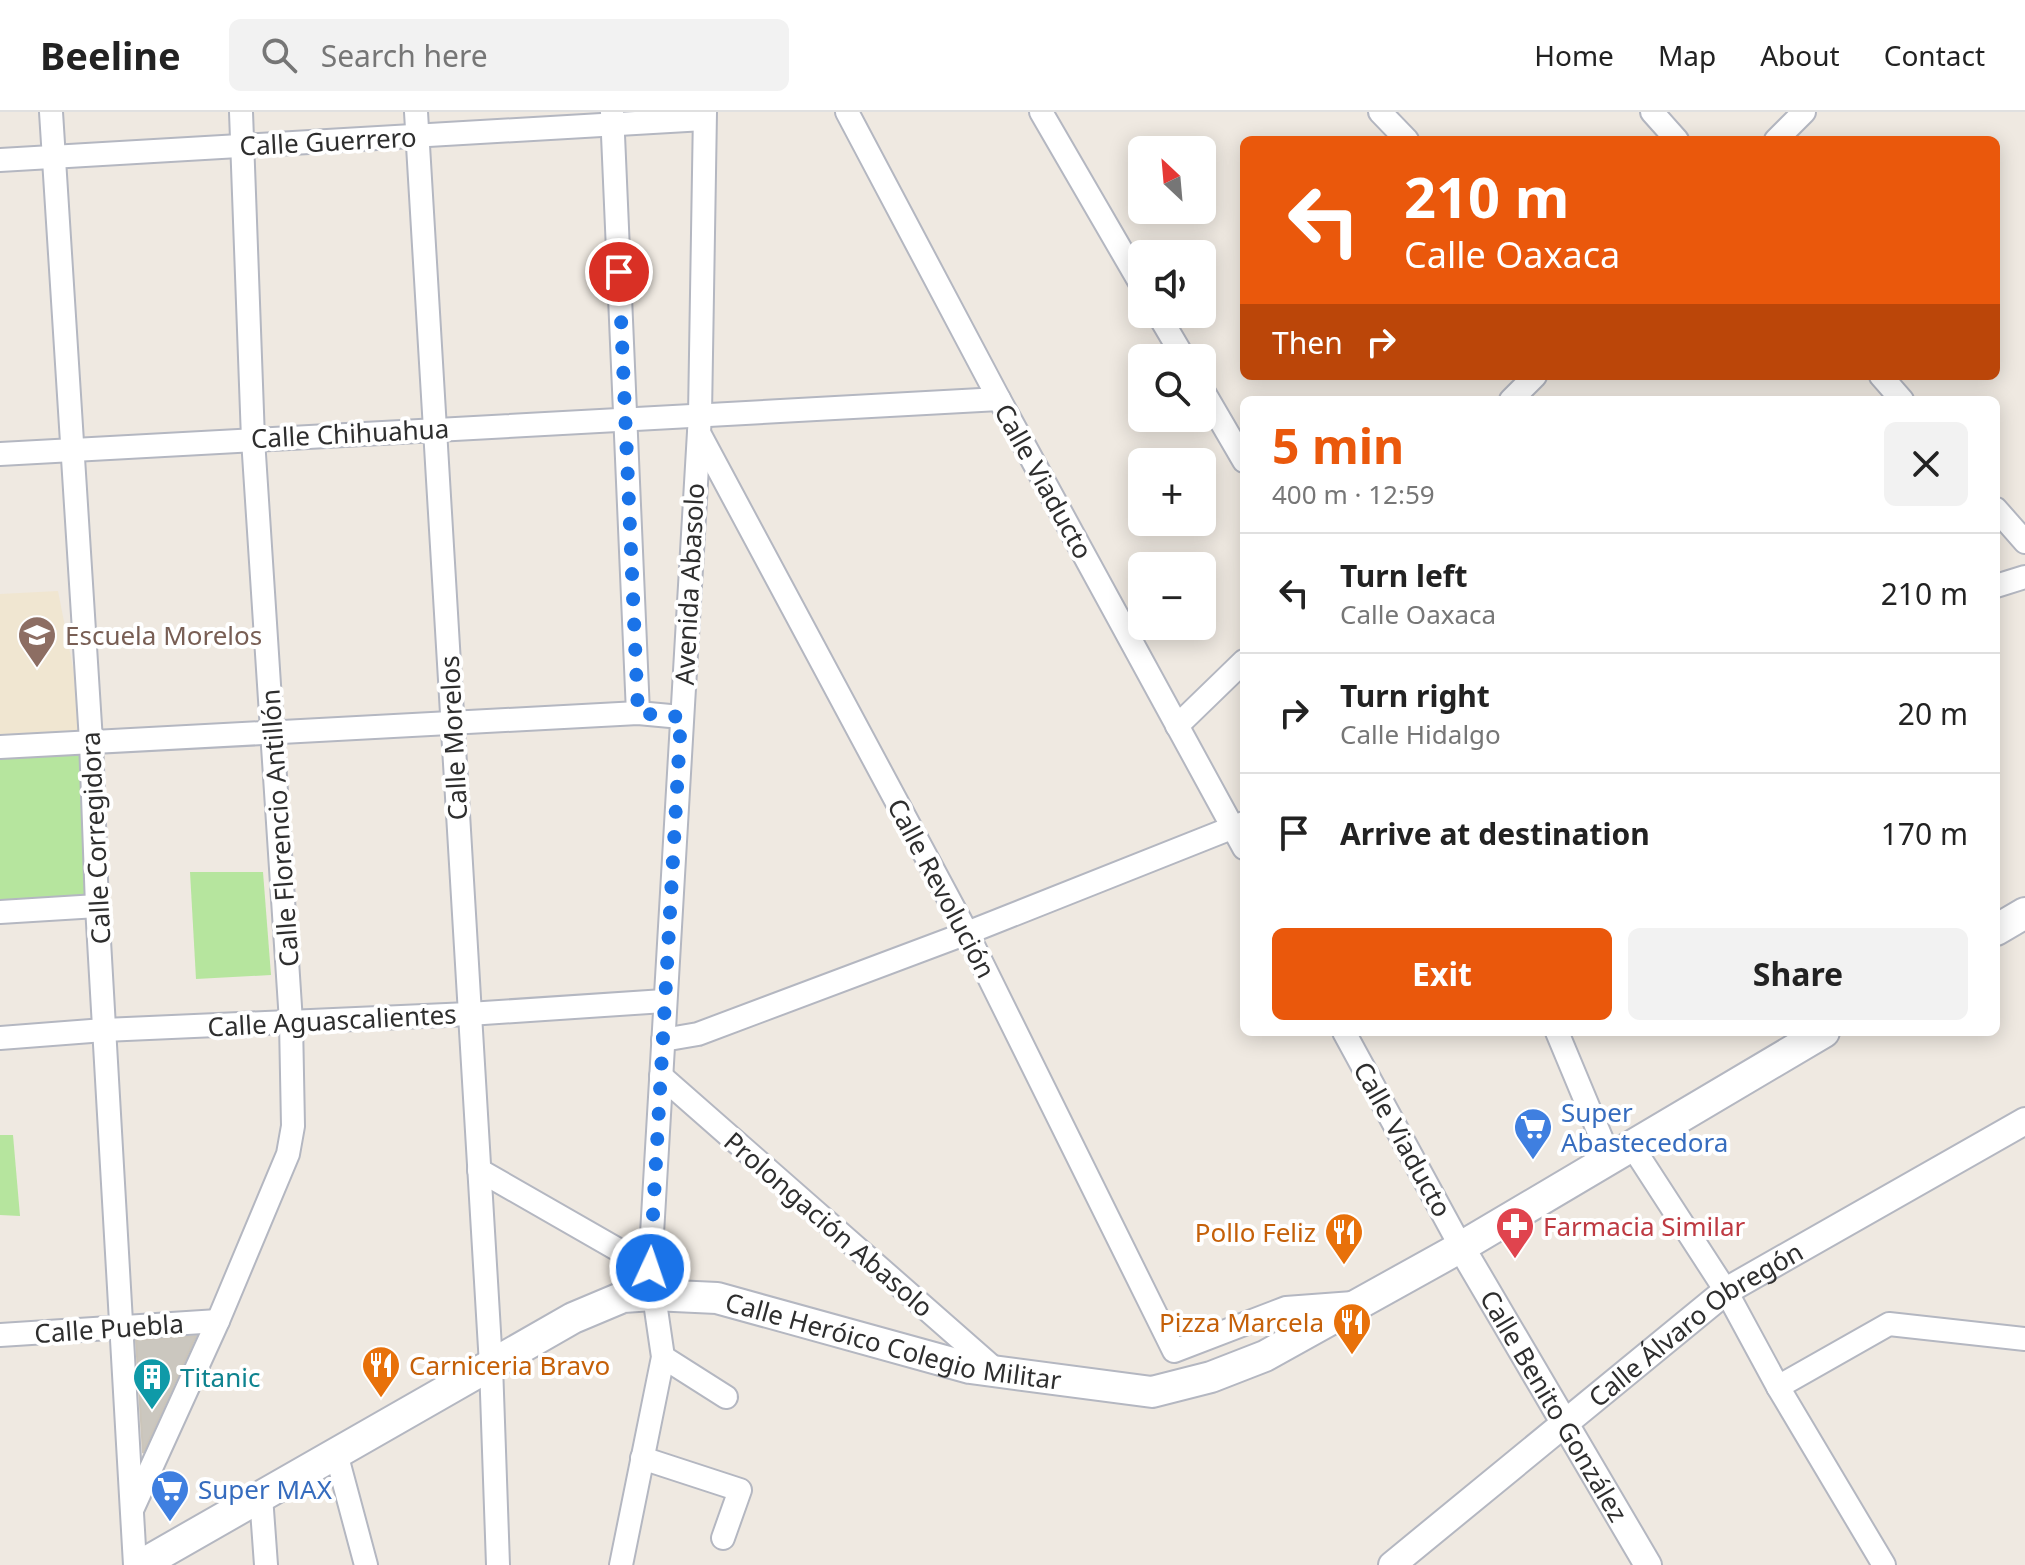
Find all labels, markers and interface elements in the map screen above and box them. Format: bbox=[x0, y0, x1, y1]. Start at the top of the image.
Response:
search box bbox=[229, 19, 789, 91]
text: Beeline bbox=[40, 29, 181, 81]
icon: search bbox=[257, 33, 301, 77]
text: Search here bbox=[321, 35, 488, 76]
text: Home bbox=[1534, 36, 1614, 74]
text: Map bbox=[1658, 36, 1716, 74]
text: About bbox=[1760, 36, 1840, 74]
text: Contact bbox=[1884, 36, 1985, 74]
street label: Calle Guerrero bbox=[239, 118, 417, 164]
north arrow bbox=[1128, 136, 1216, 224]
map controls bbox=[1128, 136, 1216, 640]
text: 210 m bbox=[1404, 158, 1569, 234]
icon: left bbox=[1272, 168, 1376, 272]
text: Calle Oaxaca bbox=[1404, 230, 1620, 279]
pin bbox=[585, 238, 653, 306]
button: sound bbox=[1128, 240, 1216, 328]
icon: arrive bbox=[597, 250, 641, 294]
icon: right bbox=[1359, 320, 1403, 364]
text: Then bbox=[1272, 322, 1343, 363]
button: search bbox=[1128, 344, 1216, 432]
street label: Calle Viaducto bbox=[986, 397, 1102, 565]
street label: Calle Chihuahua bbox=[250, 410, 450, 456]
text: 5 min bbox=[1272, 413, 1404, 478]
button: close bbox=[1884, 422, 1968, 506]
button: + bbox=[1128, 448, 1216, 536]
text: 400 m · 12:59 bbox=[1272, 476, 1435, 512]
street label: Avenida Abasolo bbox=[666, 482, 712, 686]
button: − bbox=[1128, 552, 1216, 640]
text: Turn left bbox=[1340, 555, 1468, 596]
icon: left bbox=[1272, 571, 1316, 615]
text: 210 m bbox=[1881, 573, 1968, 614]
text: Calle Oaxaca bbox=[1340, 596, 1496, 632]
school or university icon: Escuela Morelos bbox=[16, 614, 58, 669]
place label: Escuela Morelos bbox=[65, 617, 262, 653]
street label: Calle Morelos bbox=[431, 655, 475, 821]
text: Turn right bbox=[1340, 675, 1490, 716]
street label: Calle Florencio Antillón bbox=[251, 688, 307, 968]
icon: right bbox=[1272, 691, 1316, 735]
text: 20 m bbox=[1898, 693, 1968, 734]
text: Calle Hidalgo bbox=[1340, 716, 1501, 752]
street label: Calle Corregidora bbox=[71, 731, 119, 945]
street label: Calle Revolución bbox=[879, 792, 1005, 984]
icon: arrive bbox=[1272, 811, 1316, 855]
text: Arrive at destination bbox=[1340, 813, 1650, 854]
text: 170 m bbox=[1881, 813, 1968, 854]
button: Exit bbox=[1272, 928, 1612, 1020]
button: Share bbox=[1628, 928, 1968, 1020]
street label: Calle Aguascalientes bbox=[207, 996, 457, 1044]
street label: Calle Viaducto bbox=[1345, 1055, 1461, 1223]
place label: Super Abastecedora bbox=[1561, 1094, 1728, 1160]
supermarket icon: Super Abastecedora bbox=[1512, 1106, 1554, 1161]
street label: Prolongación Abasolo bbox=[717, 1123, 941, 1325]
pharmacy icon: Farmacia Similar bbox=[1494, 1205, 1536, 1260]
place label: Farmacia Similar bbox=[1543, 1208, 1746, 1244]
restaurant icon: Pollo Feliz bbox=[1323, 1211, 1365, 1266]
place label: Pollo Feliz bbox=[1195, 1214, 1316, 1250]
position arrow bbox=[608, 1226, 692, 1310]
street label: Calle Álvaro Obregón bbox=[1581, 1233, 1809, 1415]
street label: Calle Heróico Colegio Militar bbox=[721, 1283, 1064, 1398]
street label: Calle Benito González bbox=[1472, 1283, 1636, 1528]
restaurant icon: Pizza Marcela bbox=[1331, 1301, 1373, 1356]
place label: Pizza Marcela bbox=[1159, 1304, 1324, 1340]
street label: Calle Puebla bbox=[33, 1305, 185, 1351]
restaurant icon: Carniceria Bravo bbox=[360, 1344, 402, 1399]
place label: Carniceria Bravo bbox=[409, 1347, 610, 1383]
building icon: Titanic bbox=[131, 1356, 173, 1411]
place label: Titanic bbox=[180, 1359, 260, 1395]
supermarket icon: Super MAX bbox=[149, 1468, 191, 1523]
place label: Super MAX bbox=[198, 1471, 333, 1507]

